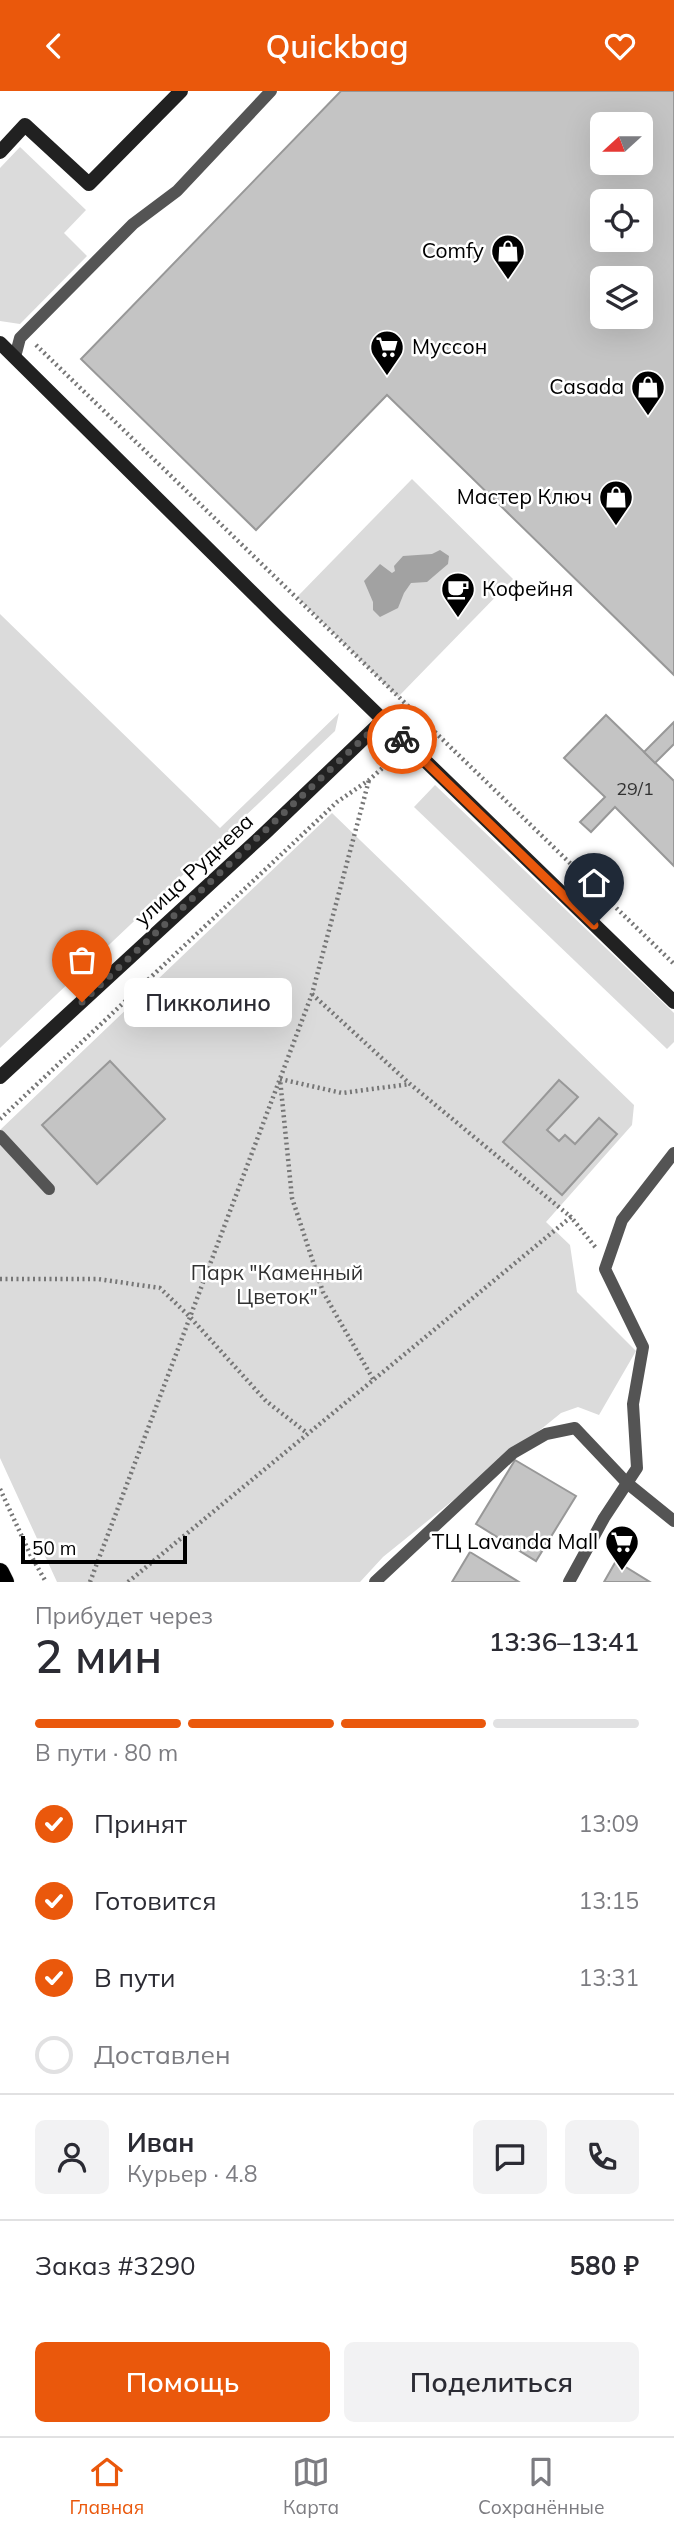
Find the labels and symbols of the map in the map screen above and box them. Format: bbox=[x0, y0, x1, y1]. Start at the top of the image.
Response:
north arrow bbox=[590, 112, 653, 175]
shop icon: Comfy bbox=[489, 232, 527, 281]
place label: Comfy bbox=[422, 237, 484, 263]
supermarket icon: Муссон bbox=[368, 328, 406, 377]
place label: Муссон bbox=[412, 333, 487, 359]
shop icon: Casada bbox=[629, 368, 667, 417]
place label: Casada bbox=[549, 373, 624, 399]
shop icon: Мастер Ключ bbox=[597, 478, 635, 527]
place label: Мастер Ключ bbox=[457, 483, 592, 509]
cafe icon: Кофейня bbox=[439, 570, 477, 619]
place label: Кофейня bbox=[482, 575, 573, 601]
courier bbox=[367, 704, 437, 774]
house number: 29/1 bbox=[616, 777, 654, 800]
street label: улица Руднева bbox=[129, 808, 258, 931]
pin bbox=[564, 853, 624, 925]
pin bbox=[52, 930, 112, 1002]
callout: Пикколино bbox=[124, 977, 292, 1027]
park label: Парк "Каменный Цветок" bbox=[191, 1259, 363, 1309]
supermarket icon: ТЦ Lavanda Mall bbox=[603, 1523, 641, 1572]
place label: ТЦ Lavanda Mall bbox=[432, 1528, 598, 1554]
scale bar bbox=[21, 1533, 187, 1565]

